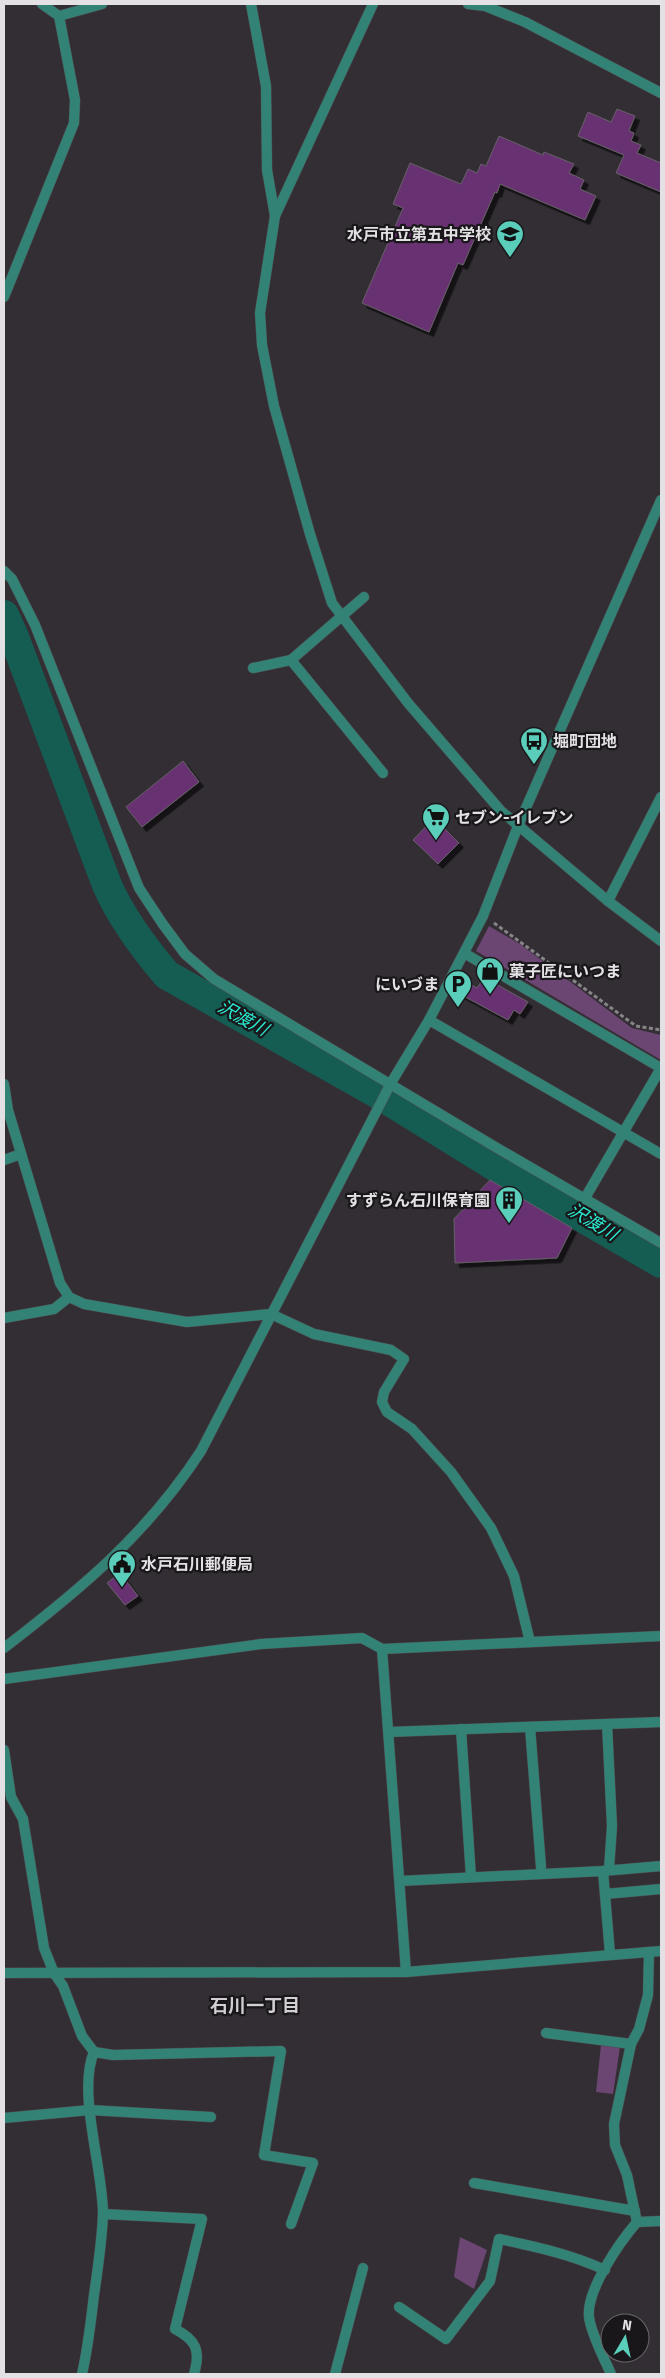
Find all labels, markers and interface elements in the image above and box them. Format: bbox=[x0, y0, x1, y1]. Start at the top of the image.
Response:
school or university icon: 水戸市立第五中学校 bbox=[495, 219, 525, 258]
place label: 水戸市立第五中学校 bbox=[347, 225, 491, 244]
bus stop icon: 堀町団地 bbox=[519, 726, 549, 765]
place label: 堀町団地 bbox=[553, 732, 617, 751]
supermarket icon: セブン-イレブン bbox=[421, 802, 451, 841]
place label: セブン-イレブン bbox=[455, 808, 574, 827]
shop icon: 菓子匠にいつま bbox=[475, 956, 505, 995]
place label: 菓子匠にいつま bbox=[509, 962, 621, 981]
parking icon: にいづま bbox=[443, 969, 473, 1008]
place label: にいづま bbox=[375, 975, 439, 994]
water label: 沢渡川 bbox=[214, 995, 274, 1042]
building icon: すずらん石川保育園 bbox=[494, 1185, 524, 1224]
place label: すずらん石川保育園 bbox=[346, 1191, 490, 1210]
water label: 沢渡川 bbox=[564, 1199, 624, 1246]
public building icon: 水戸石川郵便局 bbox=[107, 1549, 137, 1588]
place label: 水戸石川郵便局 bbox=[141, 1555, 253, 1574]
district label: 石川一丁目 bbox=[210, 1995, 300, 2017]
north arrow bbox=[600, 2313, 650, 2363]
text: N bbox=[621, 2317, 633, 2335]

